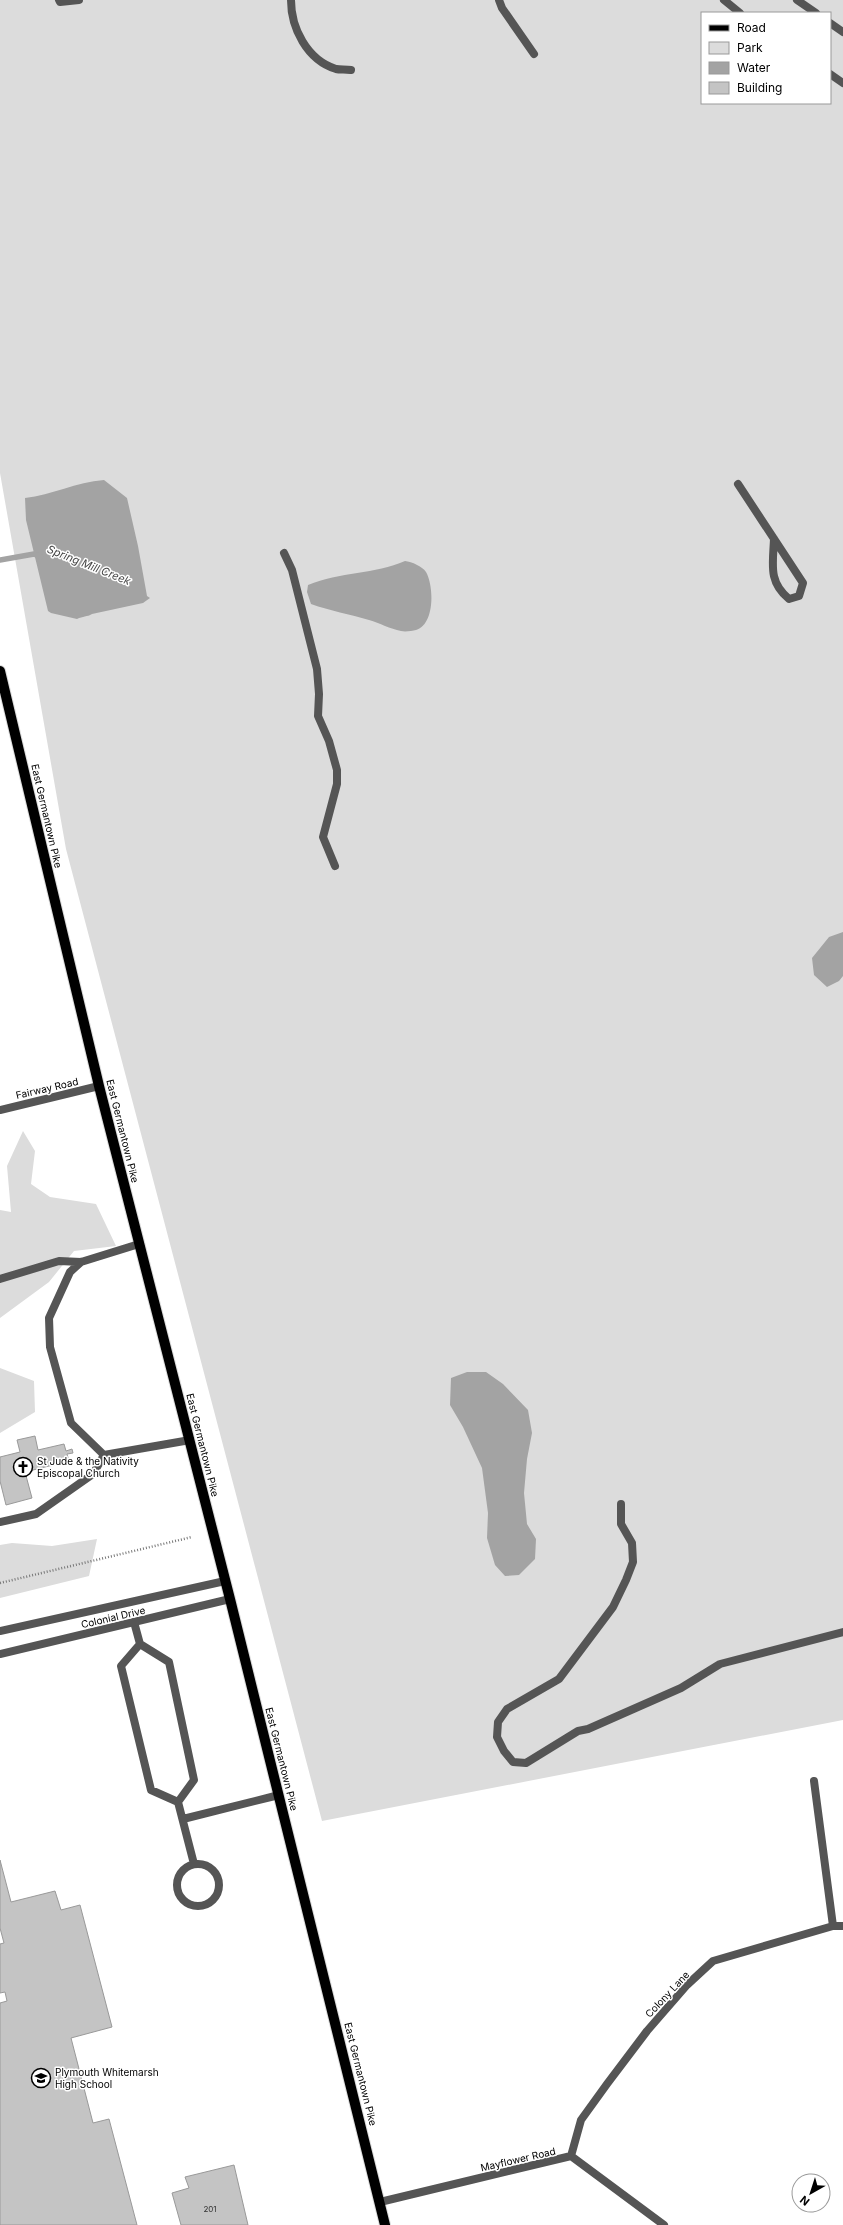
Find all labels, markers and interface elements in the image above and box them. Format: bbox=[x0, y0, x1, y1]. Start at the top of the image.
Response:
legend bbox=[701, 12, 831, 104]
text: Road bbox=[737, 20, 766, 35]
text: Park bbox=[737, 40, 763, 55]
text: Water bbox=[737, 60, 771, 75]
text: Building bbox=[737, 80, 782, 95]
water label: Spring Mill Creek bbox=[45, 542, 134, 588]
street label: East Germantown Pike bbox=[29, 763, 65, 869]
street label: Fairway Road bbox=[15, 1075, 79, 1101]
street label: East Germantown Pike bbox=[104, 1078, 142, 1184]
street label: East Germantown Pike bbox=[184, 1392, 222, 1498]
place label: St Jude & the Nativity Episcopal Church bbox=[37, 1455, 139, 1479]
church icon: St Jude & the Nativity Episcopal Church bbox=[12, 1456, 34, 1478]
street label: Colonial Drive bbox=[80, 1604, 147, 1630]
street label: East Germantown Pike bbox=[263, 1706, 301, 1812]
street label: Colony Lane bbox=[643, 1968, 692, 2020]
street label: East Germantown Pike bbox=[342, 2021, 380, 2127]
place label: Plymouth Whitemarsh High School bbox=[55, 2066, 159, 2090]
school or university icon: Plymouth Whitemarsh High School bbox=[30, 2067, 52, 2089]
street label: Mayflower Road bbox=[479, 2145, 557, 2173]
north arrow bbox=[791, 2173, 831, 2213]
text: N bbox=[797, 2193, 812, 2209]
house number: 201 bbox=[203, 2204, 217, 2214]

